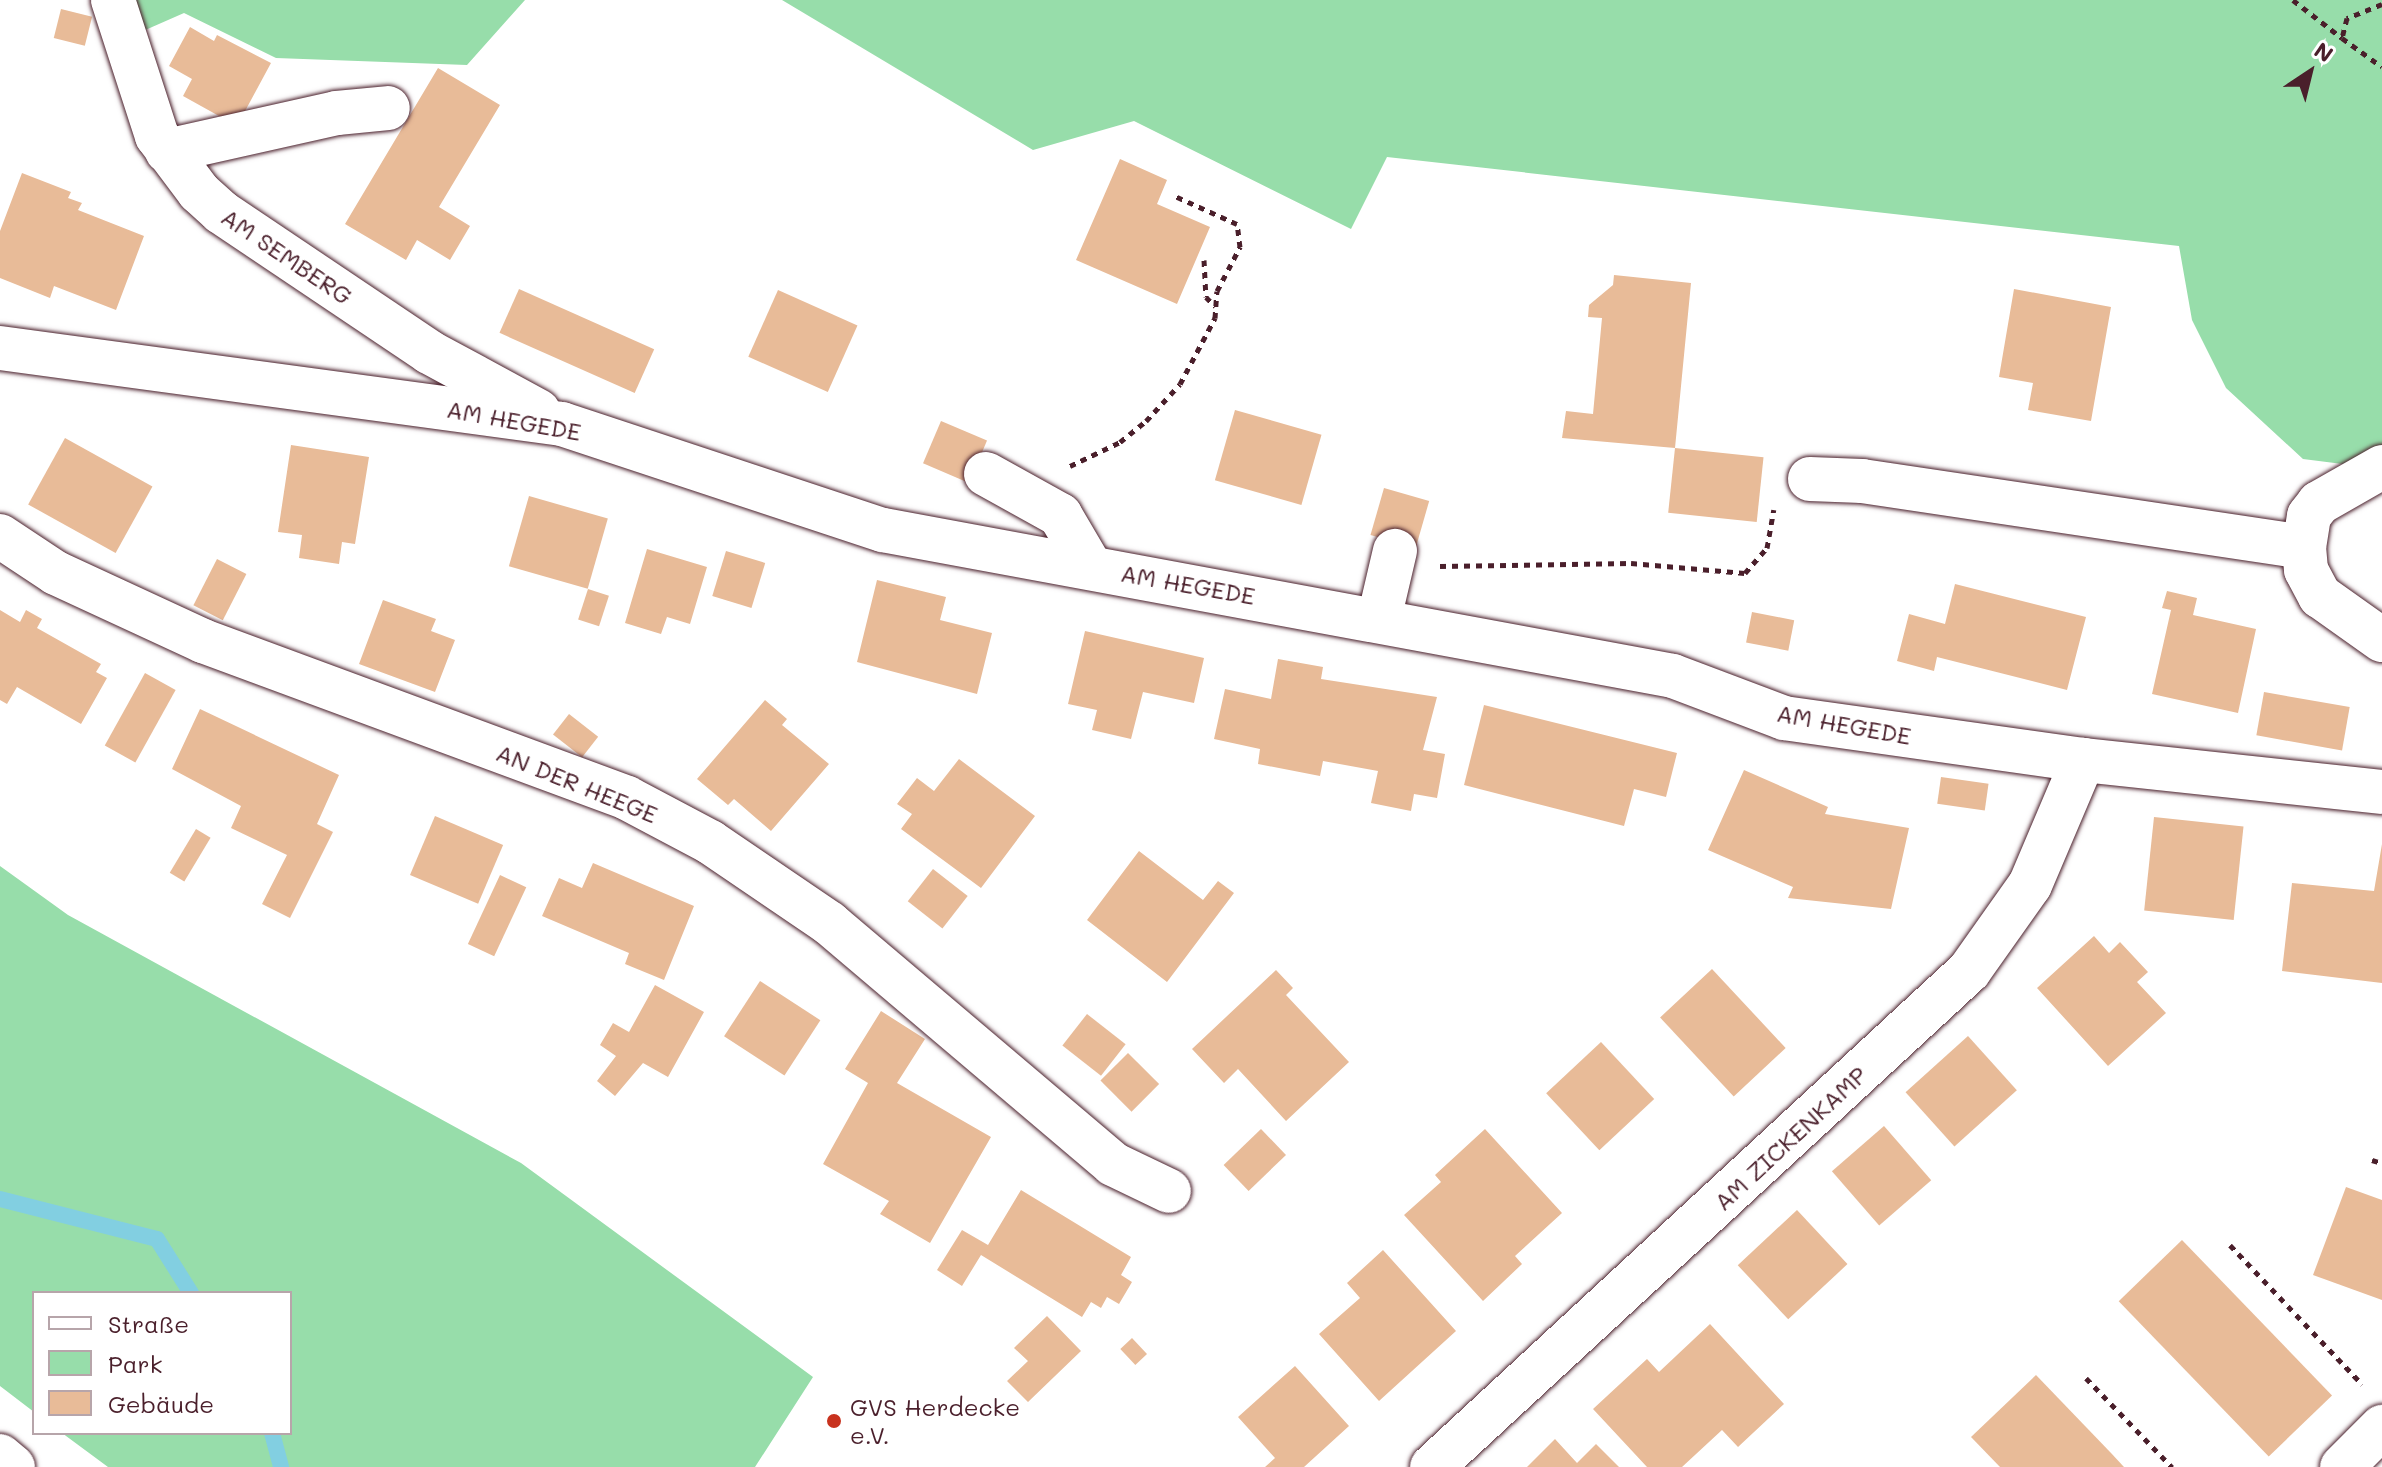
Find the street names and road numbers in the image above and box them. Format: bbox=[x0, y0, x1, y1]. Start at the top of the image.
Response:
street label: AM SEMBERG bbox=[216, 202, 358, 310]
street label: AM HEGEDE bbox=[445, 394, 583, 446]
street label: AM HEGEDE bbox=[1119, 558, 1257, 610]
street label: AM HEGEDE bbox=[1775, 698, 1913, 750]
street label: AN DER HEEGE bbox=[492, 738, 662, 828]
street label: AM ZICKENKAMP bbox=[1708, 1060, 1872, 1216]

